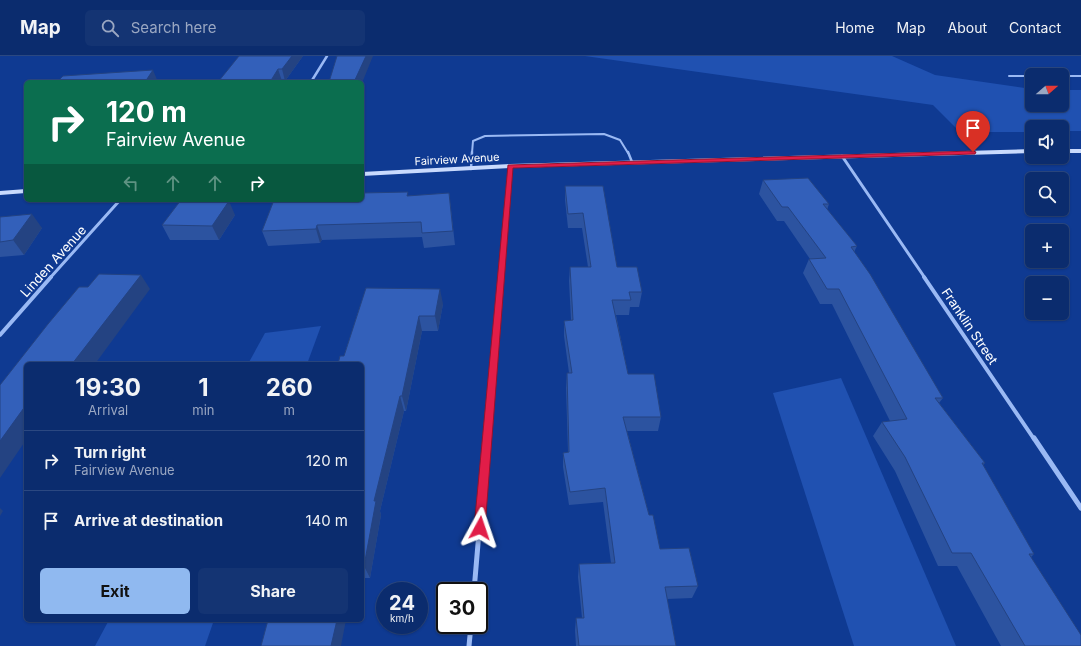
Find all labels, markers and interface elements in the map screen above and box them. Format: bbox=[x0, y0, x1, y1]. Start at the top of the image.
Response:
search box bbox=[85, 10, 365, 46]
text: Map bbox=[20, 16, 61, 39]
icon: search bbox=[99, 17, 121, 39]
text: Search here bbox=[131, 18, 216, 37]
text: Home bbox=[835, 19, 874, 36]
text: Map bbox=[896, 19, 926, 36]
text: About bbox=[948, 19, 987, 36]
text: Contact bbox=[1009, 19, 1061, 36]
north arrow bbox=[1025, 68, 1069, 112]
map controls bbox=[1025, 68, 1069, 320]
text: 120 m bbox=[106, 95, 187, 129]
icon: right bbox=[40, 96, 92, 148]
pin bbox=[956, 111, 990, 152]
icon: arrive bbox=[962, 117, 984, 139]
button: sound bbox=[1025, 120, 1069, 164]
text: Fairview Avenue bbox=[106, 129, 245, 150]
street label: Fairview Avenue bbox=[414, 150, 500, 168]
icon: left bbox=[120, 172, 142, 194]
icon: ahead bbox=[162, 172, 184, 194]
icon: ahead bbox=[204, 172, 226, 194]
icon: right bbox=[246, 172, 268, 194]
button: search bbox=[1025, 172, 1069, 216]
street label: Linden Avenue bbox=[17, 222, 89, 300]
button: + bbox=[1025, 224, 1069, 268]
button: − bbox=[1025, 276, 1069, 320]
street label: Franklin Street bbox=[939, 285, 1001, 367]
text: 19:30 bbox=[75, 373, 141, 402]
text: 1 bbox=[198, 373, 209, 402]
text: 260 bbox=[266, 373, 313, 402]
text: Arrival bbox=[88, 402, 128, 418]
text: min bbox=[192, 402, 214, 418]
text: m bbox=[284, 402, 295, 418]
text: Turn right bbox=[74, 443, 146, 462]
icon: right bbox=[40, 450, 62, 472]
text: 120 m bbox=[306, 451, 348, 470]
text: Fairview Avenue bbox=[74, 462, 175, 478]
position arrow bbox=[459, 507, 501, 549]
icon: arrive bbox=[40, 510, 62, 532]
text: Arrive at destination bbox=[74, 511, 223, 530]
text: 140 m bbox=[305, 511, 348, 530]
button: Exit bbox=[40, 568, 190, 614]
button: Share bbox=[198, 568, 348, 614]
speed limit sign: 30 bbox=[436, 582, 488, 634]
text: 24 bbox=[389, 591, 415, 615]
text: km/h bbox=[390, 612, 414, 624]

